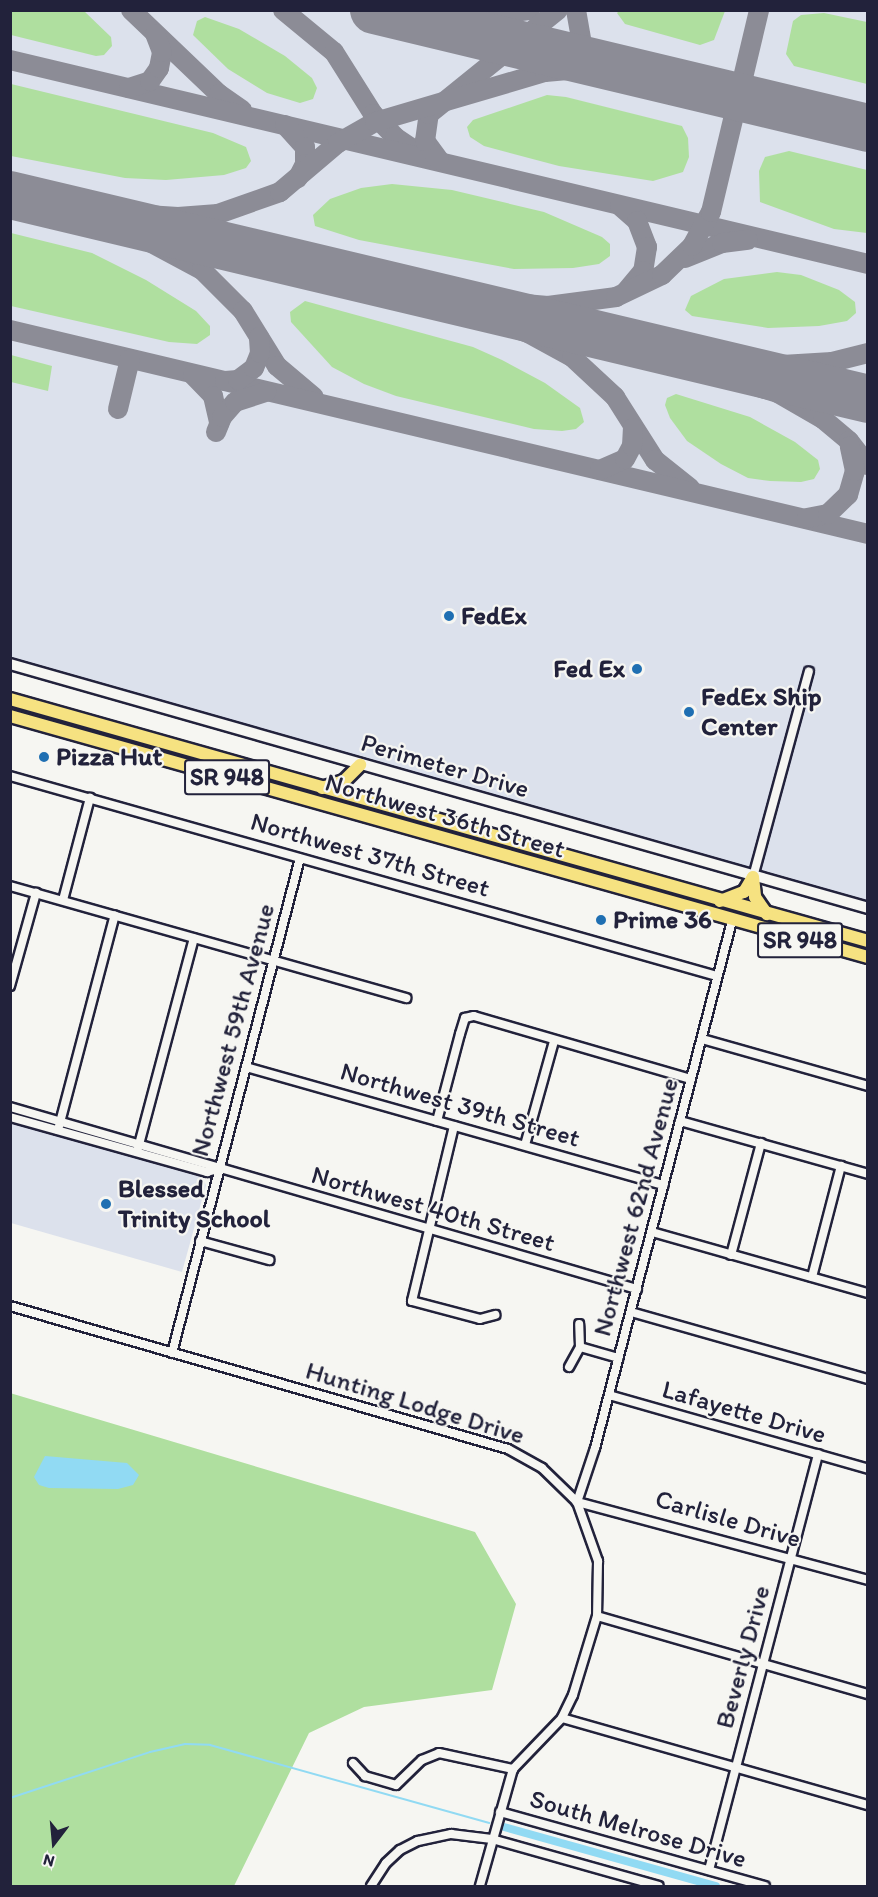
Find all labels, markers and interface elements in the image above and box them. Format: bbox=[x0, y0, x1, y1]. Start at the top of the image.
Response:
place label: FedEx bbox=[461, 600, 527, 632]
marker: FedEx bbox=[442, 609, 456, 623]
place label: Fed Ex bbox=[553, 653, 625, 685]
marker: Fed Ex bbox=[630, 662, 644, 676]
place label: FedEx Ship Center bbox=[701, 681, 821, 742]
marker: FedEx Ship Center bbox=[682, 705, 696, 719]
street label: Perimeter Drive bbox=[357, 727, 533, 805]
place label: Pizza Hut bbox=[56, 741, 162, 773]
marker: Pizza Hut bbox=[37, 750, 51, 764]
road number: SR 948 bbox=[184, 756, 270, 798]
street label: Northwest 36th Street bbox=[322, 767, 568, 865]
street label: Northwest 37th Street bbox=[247, 806, 493, 904]
street label: Northwest 59th Avenue bbox=[184, 901, 282, 1159]
place label: Prime 36 bbox=[613, 904, 712, 936]
marker: Prime 36 bbox=[594, 913, 608, 927]
road number: SR 948 bbox=[756, 919, 844, 961]
street label: Northwest 39th Street bbox=[337, 1056, 583, 1154]
street label: Northwest 62nd Avenue bbox=[587, 1075, 685, 1339]
street label: Northwest 40th Street bbox=[308, 1159, 558, 1259]
place label: Blessed Trinity School bbox=[118, 1173, 270, 1234]
marker: Blessed Trinity School bbox=[99, 1197, 113, 1211]
street label: Hunting Lodge Drive bbox=[301, 1355, 529, 1451]
street label: Lafayette Drive bbox=[658, 1374, 830, 1450]
street label: Carlisle Drive bbox=[651, 1483, 805, 1555]
street label: Beverly Drive bbox=[709, 1582, 777, 1732]
street label: South Melrose Drive bbox=[527, 1783, 749, 1875]
north arrow bbox=[24, 1813, 84, 1873]
text: N bbox=[41, 1850, 57, 1871]

